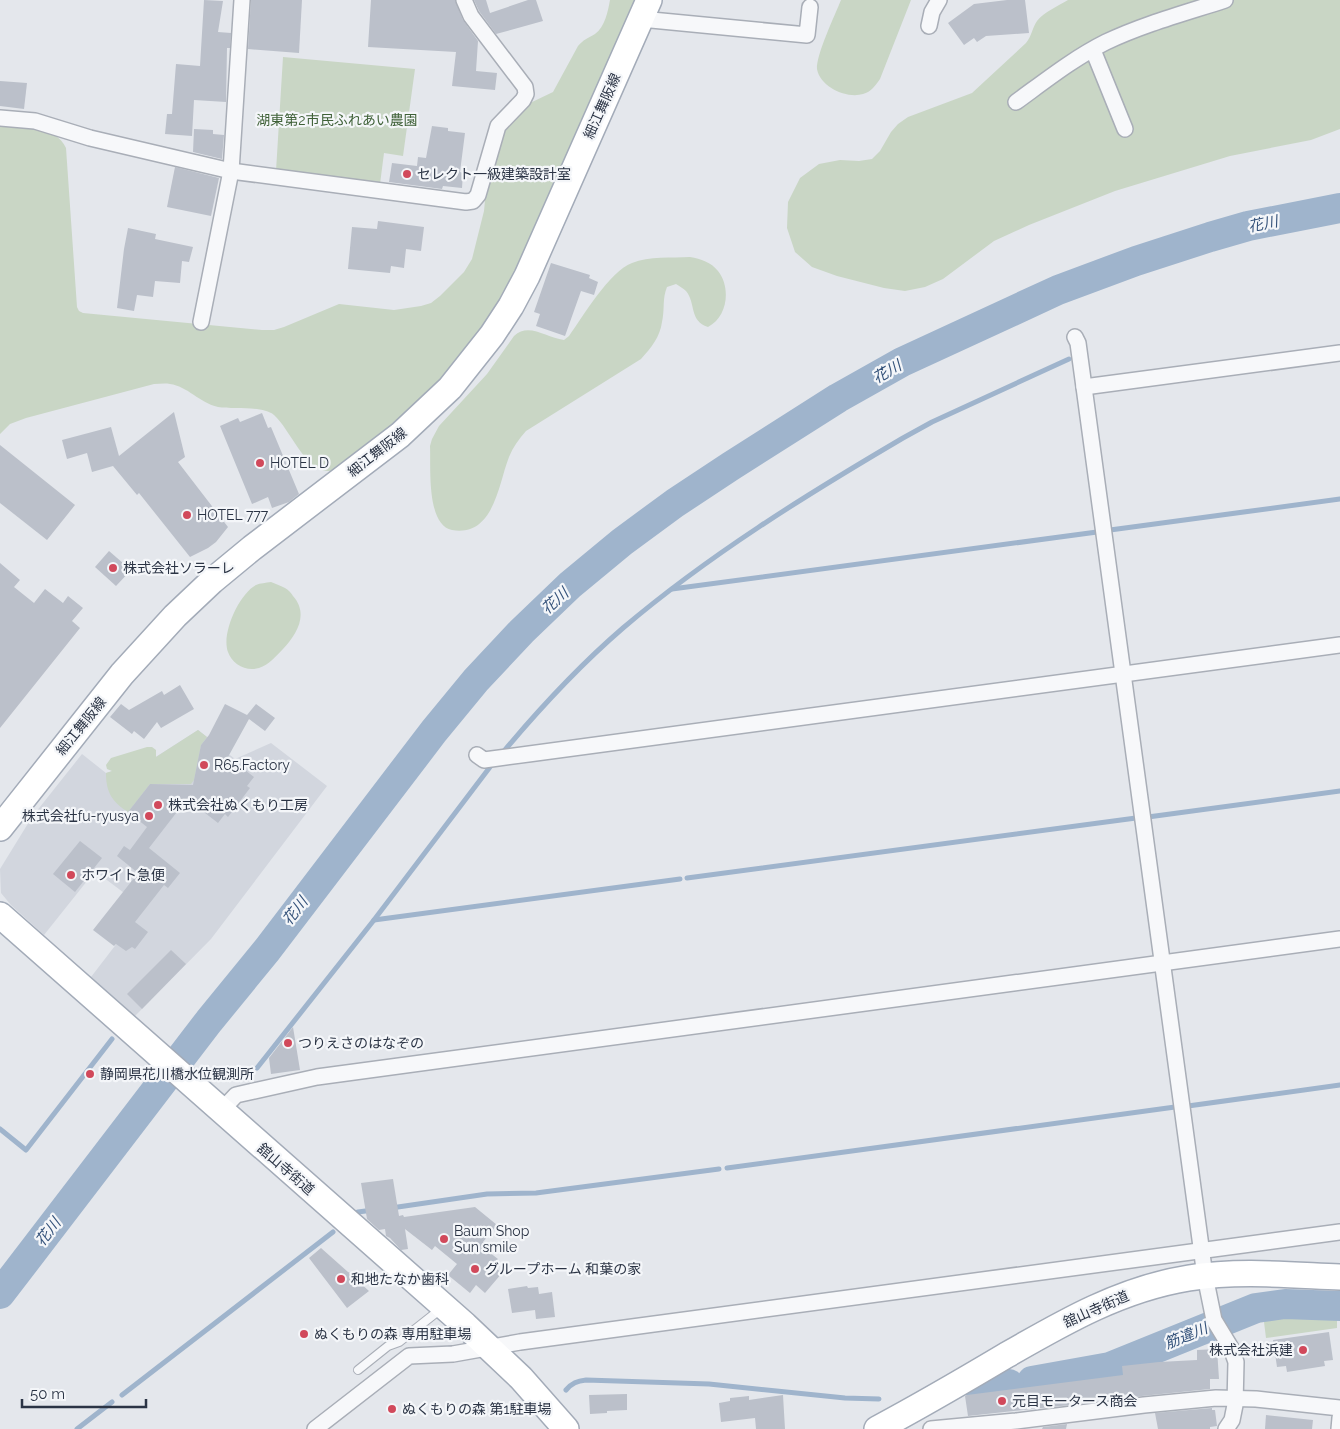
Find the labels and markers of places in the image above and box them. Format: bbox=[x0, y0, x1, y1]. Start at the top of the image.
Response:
place label: セレクト一級建築設計室 bbox=[417, 166, 571, 182]
marker: セレクト一級建築設計室 bbox=[401, 168, 413, 180]
place label: HOTEL D bbox=[270, 455, 329, 471]
marker: HOTEL D bbox=[254, 457, 266, 469]
place label: HOTEL 777 bbox=[197, 507, 269, 523]
marker: HOTEL 777 bbox=[181, 509, 193, 521]
place label: 株式会社ソラーレ bbox=[123, 560, 235, 576]
marker: 株式会社ソラーレ bbox=[107, 562, 119, 574]
place label: R65.Factory bbox=[214, 757, 290, 773]
marker: R65.Factory bbox=[198, 759, 210, 771]
place label: 株式会社ぬくもり工房 bbox=[168, 797, 308, 813]
marker: 株式会社ぬくもり工房 bbox=[152, 799, 164, 811]
place label: 株式会社fu-ryusya bbox=[22, 808, 139, 824]
marker: 株式会社fu-ryusya bbox=[143, 810, 155, 822]
place label: ホワイト急便 bbox=[81, 867, 165, 883]
marker: ホワイト急便 bbox=[65, 869, 77, 881]
place label: つりえさのはなぞの bbox=[298, 1035, 424, 1051]
marker: つりえさのはなぞの bbox=[282, 1037, 294, 1049]
place label: 静岡県花川橋水位観測所 bbox=[100, 1066, 254, 1082]
marker: 静岡県花川橋水位観測所 bbox=[84, 1068, 96, 1080]
place label: Baum Shop Sun smile bbox=[454, 1223, 530, 1255]
marker: Baum Shop Sun smile bbox=[438, 1233, 450, 1245]
place label: グループホーム 和葉の家 bbox=[485, 1261, 641, 1277]
marker: グループホーム 和葉の家 bbox=[469, 1263, 481, 1275]
place label: 和地たなか歯科 bbox=[351, 1271, 449, 1287]
marker: 和地たなか歯科 bbox=[335, 1273, 347, 1285]
place label: ぬくもりの森 専用駐車場 bbox=[314, 1326, 472, 1342]
marker: ぬくもりの森 専用駐車場 bbox=[298, 1328, 310, 1340]
place label: 株式会社浜建 bbox=[1209, 1342, 1293, 1358]
marker: 株式会社浜建 bbox=[1297, 1344, 1309, 1356]
place label: 元目モータース商会 bbox=[1012, 1393, 1137, 1409]
marker: 元目モータース商会 bbox=[996, 1395, 1008, 1407]
place label: ぬくもりの森 第1駐車場 bbox=[402, 1401, 552, 1417]
marker: ぬくもりの森 第1駐車場 bbox=[386, 1403, 398, 1415]

